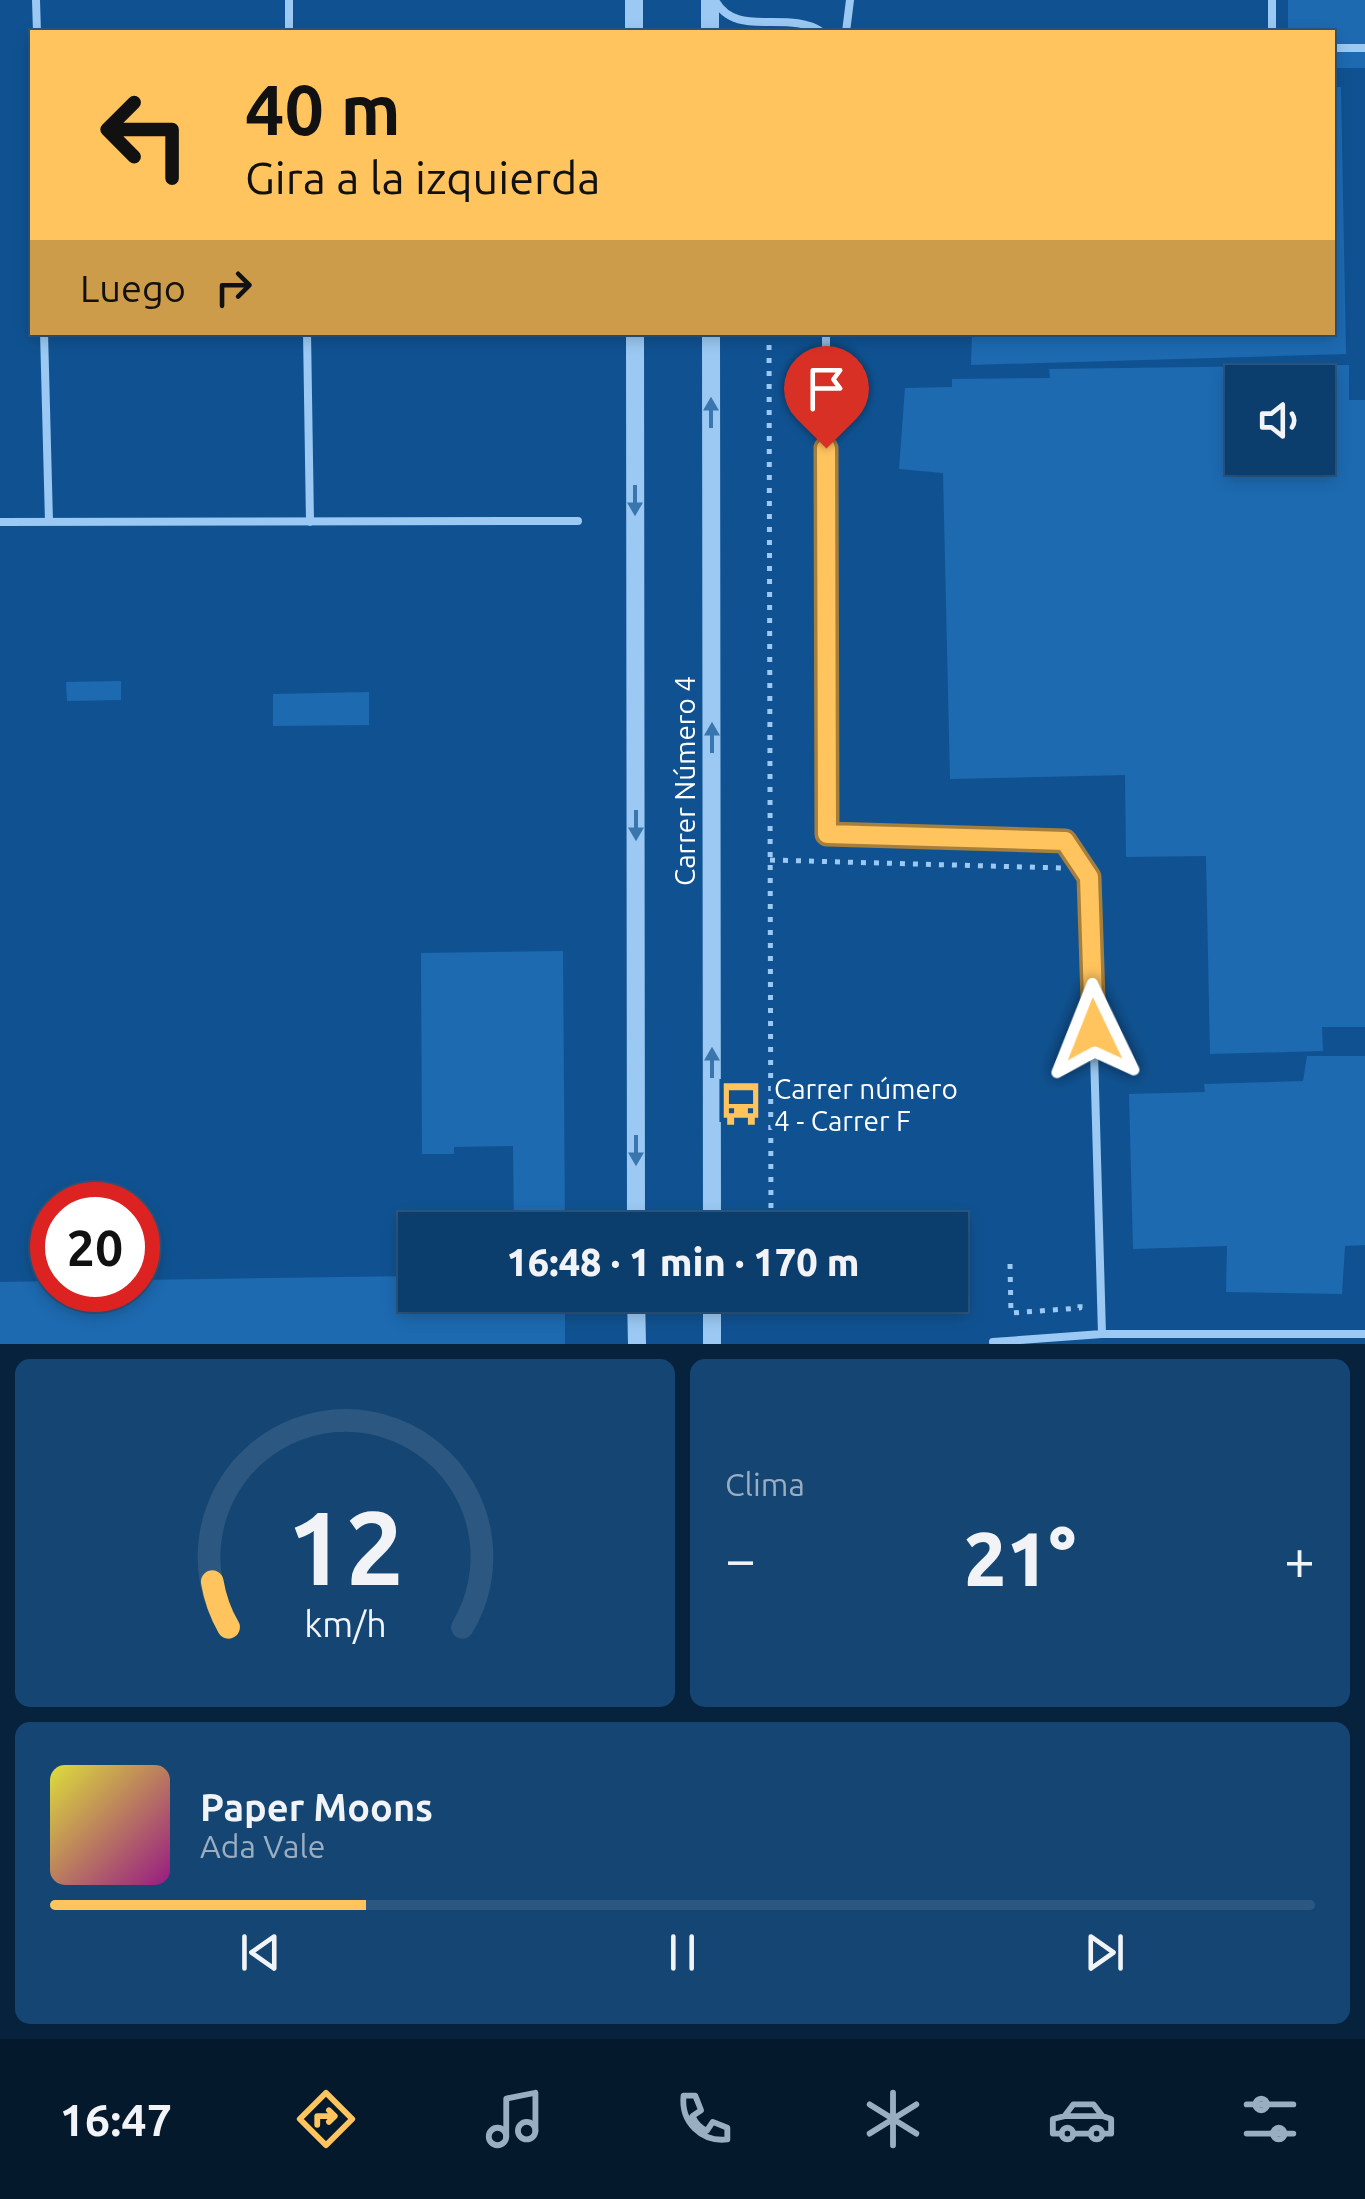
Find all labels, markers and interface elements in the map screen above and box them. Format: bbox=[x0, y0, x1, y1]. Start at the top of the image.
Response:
icon: left bbox=[80, 70, 210, 200]
text: 40 m bbox=[245, 70, 401, 148]
text: Gira a la izquierda bbox=[245, 152, 601, 203]
icon: right bbox=[206, 260, 261, 315]
text: Luego bbox=[80, 267, 186, 309]
pin bbox=[784, 346, 869, 449]
icon: arrive bbox=[799, 361, 854, 416]
map controls bbox=[1225, 365, 1335, 475]
button: sound bbox=[1225, 365, 1335, 475]
one-way arrow bbox=[703, 396, 719, 428]
one-way arrow bbox=[627, 484, 643, 516]
street label: Carrer Número 4 bbox=[669, 676, 700, 886]
one-way arrow bbox=[704, 721, 720, 753]
one-way arrow bbox=[628, 809, 644, 841]
position arrow bbox=[1042, 978, 1146, 1082]
one-way arrow bbox=[704, 1046, 720, 1078]
place label: Carrer número 4 - Carrer F bbox=[774, 1073, 958, 1136]
bus stop icon: Carrer número 4 - Carrer F bbox=[717, 1080, 765, 1128]
one-way arrow bbox=[628, 1134, 644, 1166]
speed limit sign: 20 bbox=[30, 1182, 160, 1312]
text: 16:48 · 1 min · 170 m bbox=[506, 1241, 860, 1283]
text: Clima bbox=[725, 1466, 805, 1502]
text: 12 bbox=[286, 1488, 404, 1605]
text: 21° bbox=[964, 1516, 1076, 1600]
text: − bbox=[725, 1528, 756, 1589]
text: + bbox=[1284, 1528, 1315, 1589]
text: km/h bbox=[304, 1604, 386, 1644]
text: Paper Moons bbox=[200, 1786, 433, 1828]
text: Ada Vale bbox=[200, 1828, 326, 1864]
icon: previous bbox=[233, 1925, 288, 1980]
icon: pause bbox=[655, 1925, 710, 1980]
icon: next bbox=[1077, 1925, 1132, 1980]
icon: directions bbox=[291, 2084, 361, 2154]
icon: music bbox=[480, 2084, 550, 2154]
icon: phone bbox=[669, 2084, 739, 2154]
icon: climate bbox=[858, 2084, 928, 2154]
icon: car bbox=[1047, 2084, 1117, 2154]
icon: filters bbox=[1235, 2084, 1305, 2154]
text: 16:47 bbox=[59, 2094, 172, 2145]

